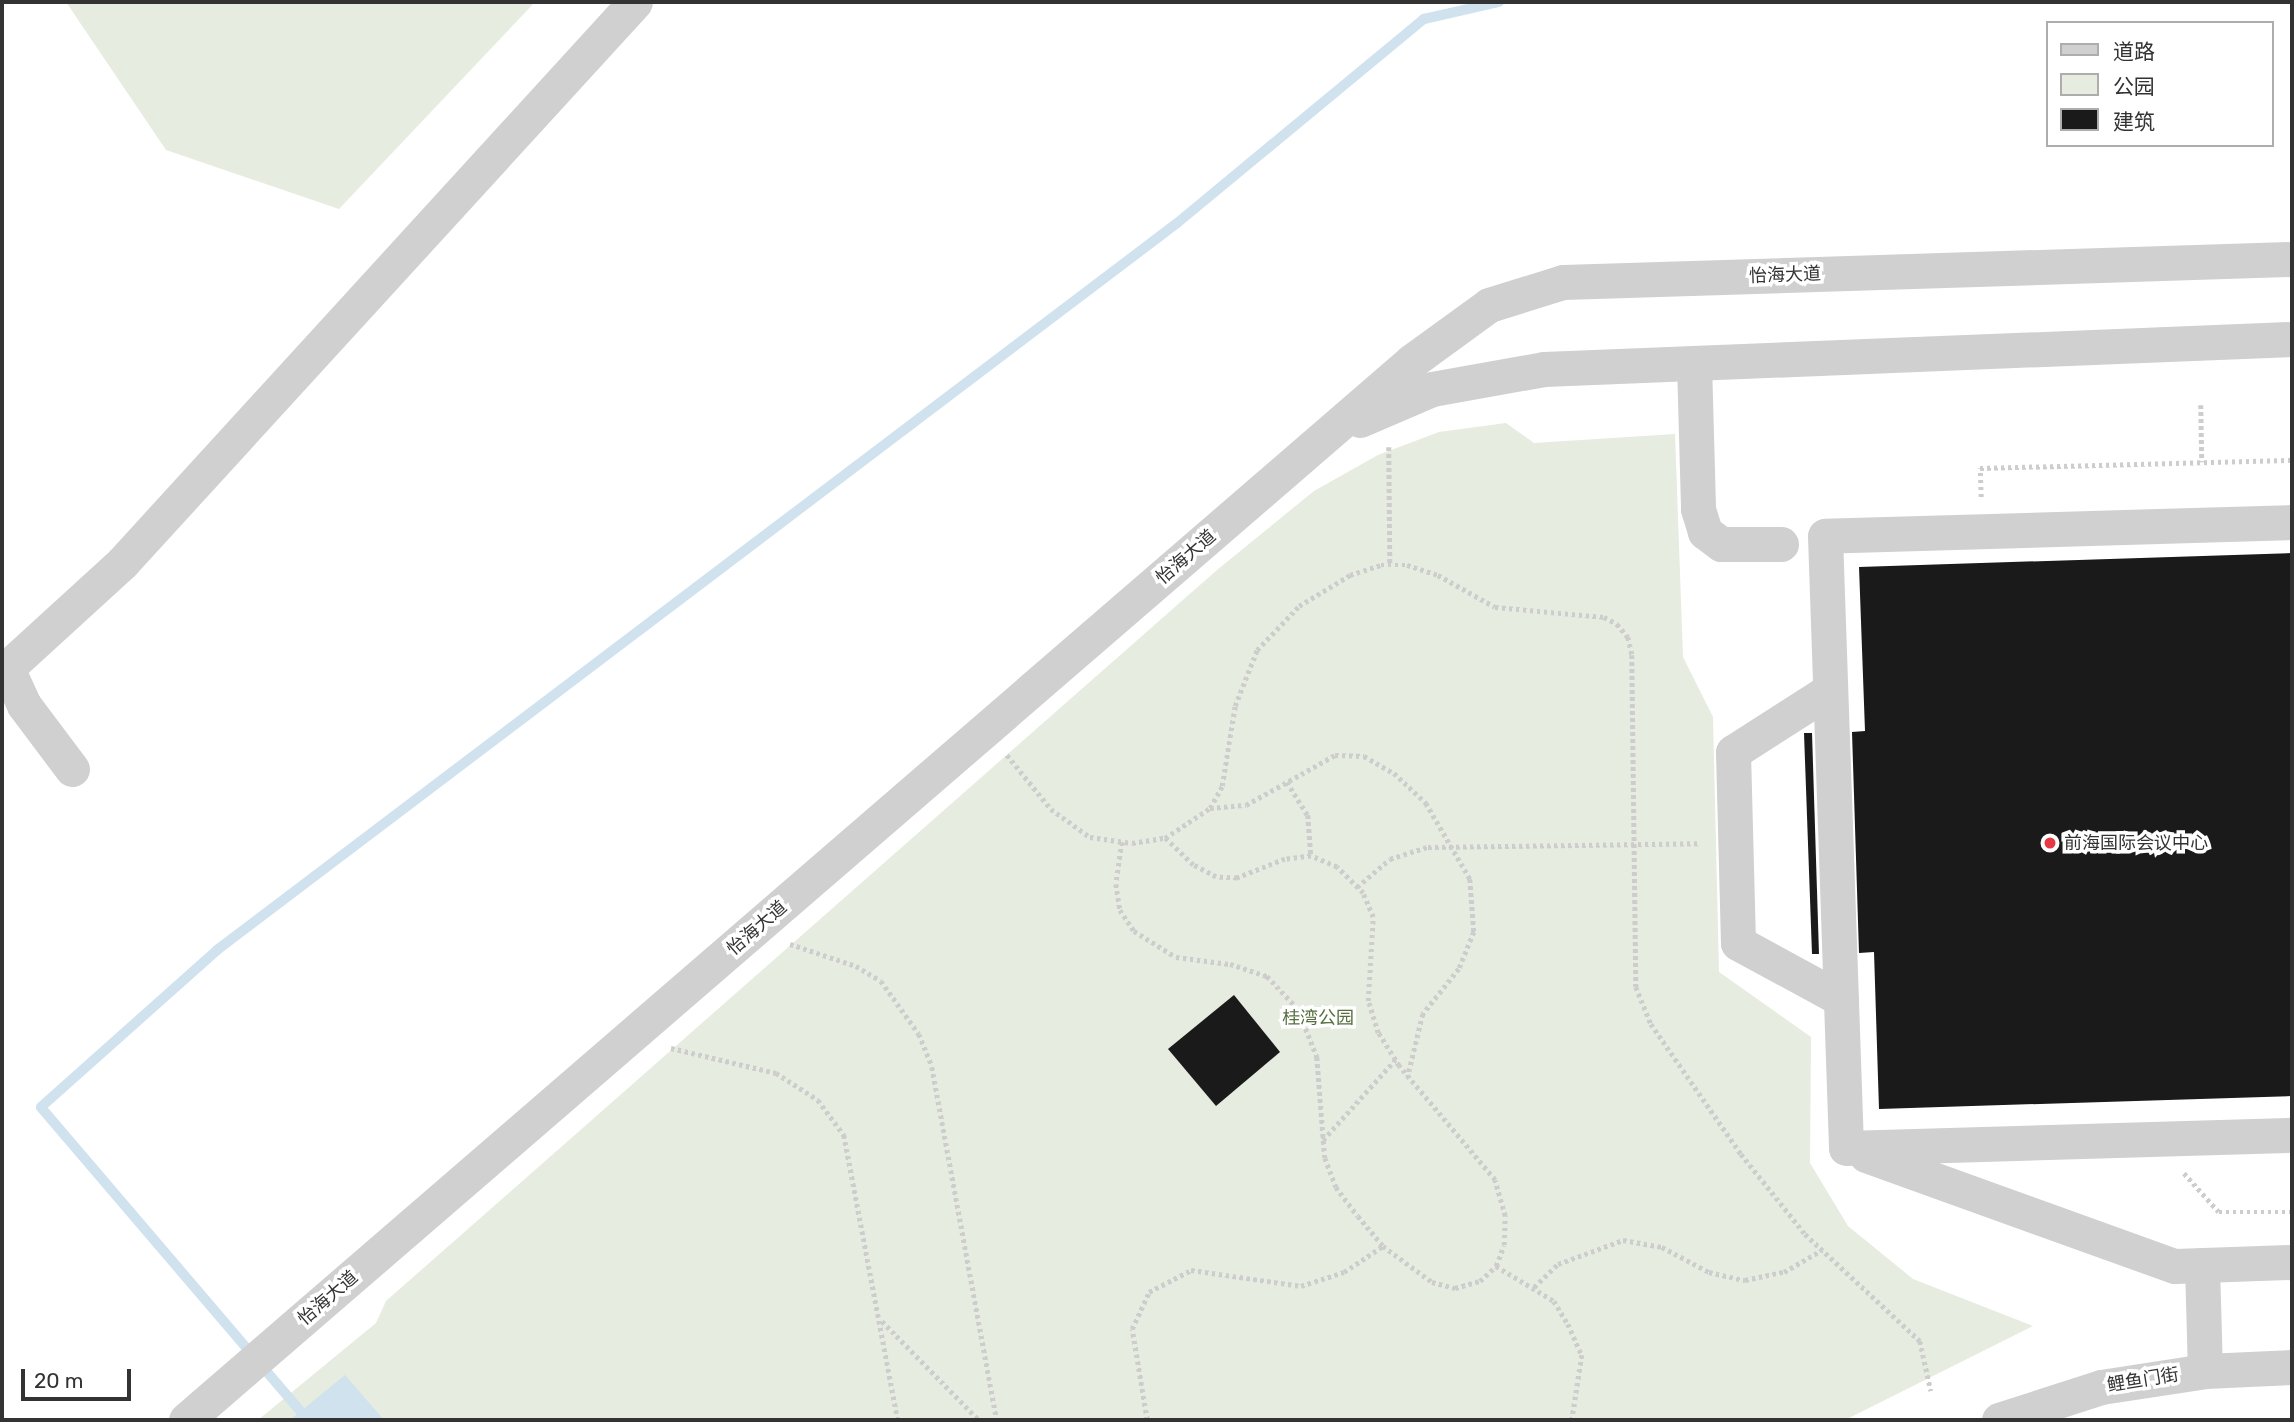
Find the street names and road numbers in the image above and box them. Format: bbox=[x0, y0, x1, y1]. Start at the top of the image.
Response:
street label: 怡海大道 bbox=[1749, 263, 1821, 287]
street label: 怡海大道 bbox=[1152, 525, 1220, 589]
street label: 怡海大道 bbox=[723, 896, 791, 960]
street label: 怡海大道 bbox=[294, 1266, 362, 1330]
street label: 鲤鱼门街 bbox=[2106, 1364, 2180, 1396]

